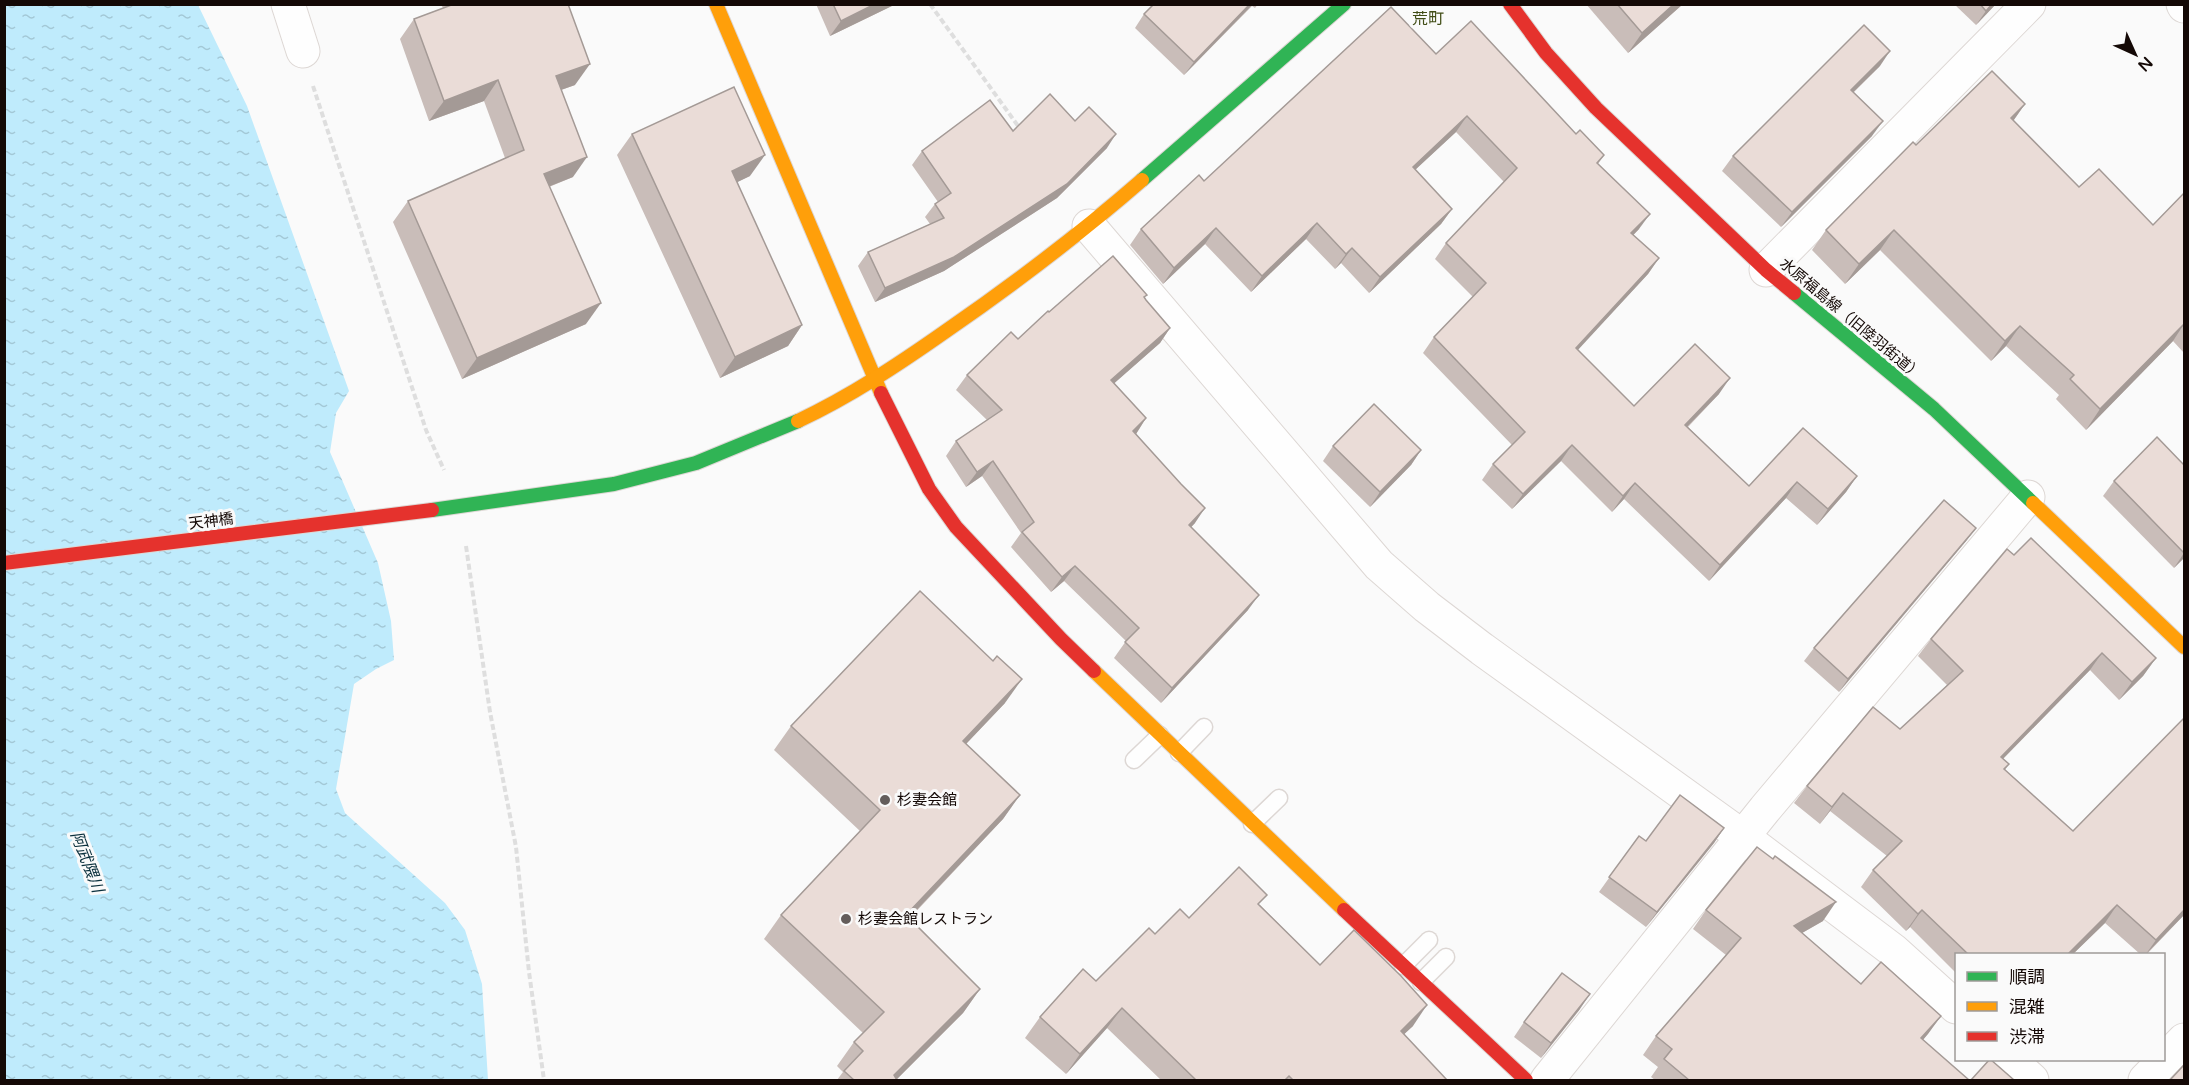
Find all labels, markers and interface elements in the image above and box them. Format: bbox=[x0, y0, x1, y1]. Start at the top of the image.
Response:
district label: 荒町 bbox=[1412, 9, 1444, 29]
north arrow bbox=[2105, 24, 2165, 84]
text: N bbox=[2133, 52, 2157, 76]
street label: 水原福島線（旧陸羽街道） bbox=[1776, 254, 1926, 384]
street label: 天神橋 bbox=[188, 509, 234, 533]
place label: 杉妻会館 bbox=[897, 791, 957, 809]
marker: 杉妻会館 bbox=[878, 793, 892, 807]
water label: 阿武隈川 bbox=[66, 829, 109, 897]
place label: 杉妻会館レストラン bbox=[858, 910, 993, 928]
marker: 杉妻会館レストラン bbox=[839, 912, 853, 926]
legend bbox=[1955, 953, 2165, 1061]
text: 順調 bbox=[2009, 966, 2045, 988]
text: 混雑 bbox=[2009, 996, 2045, 1018]
text: 渋滞 bbox=[2009, 1026, 2045, 1048]

